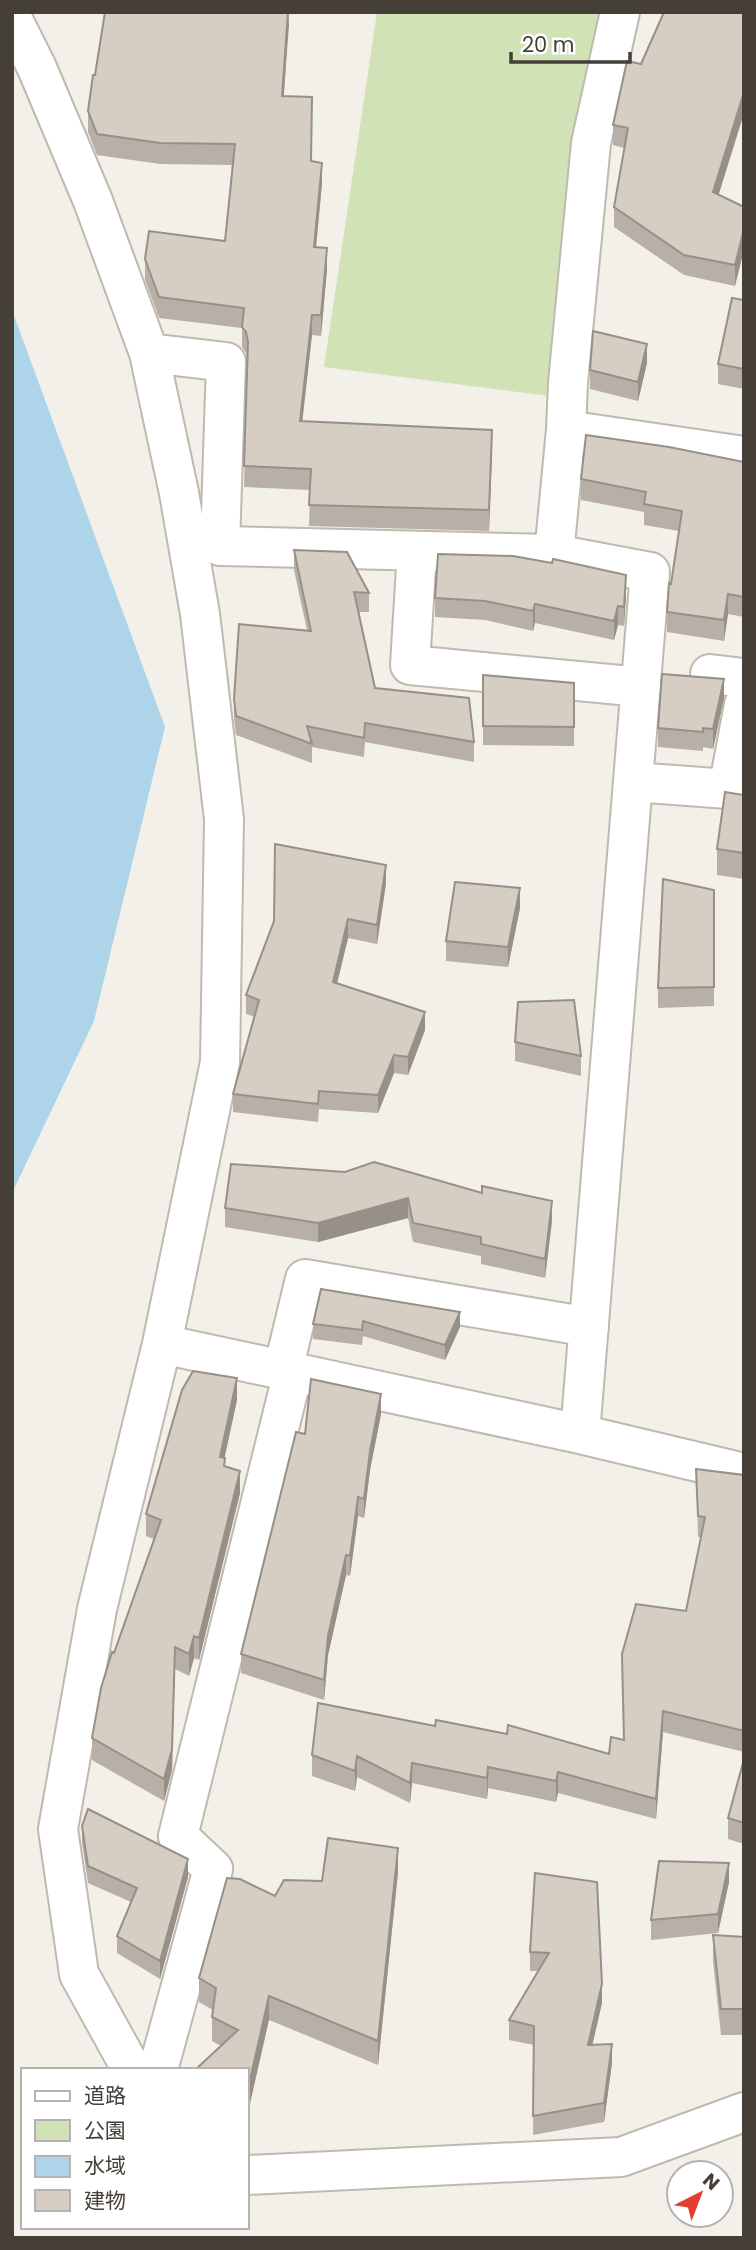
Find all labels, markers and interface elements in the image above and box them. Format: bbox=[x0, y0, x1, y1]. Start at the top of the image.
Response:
scale bar bbox=[511, 21, 630, 65]
text: 20 m bbox=[522, 30, 575, 59]
legend bbox=[21, 2068, 248, 2229]
text: 道路 bbox=[84, 2081, 126, 2110]
text: 公園 bbox=[84, 2116, 126, 2145]
text: 水域 bbox=[84, 2151, 126, 2180]
north arrow bbox=[665, 2159, 735, 2229]
text: N bbox=[697, 2167, 725, 2197]
text: 建物 bbox=[84, 2186, 126, 2215]

